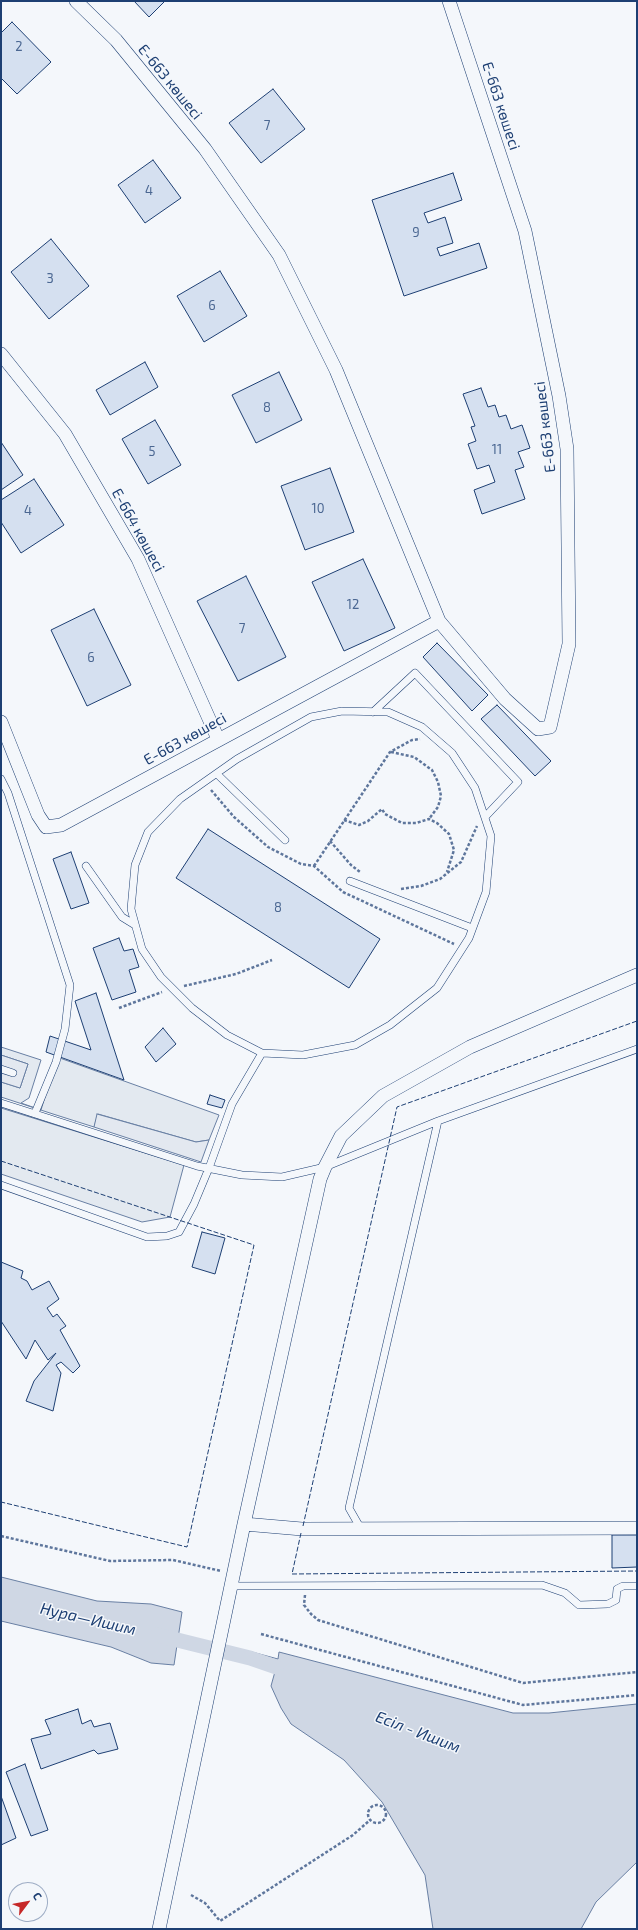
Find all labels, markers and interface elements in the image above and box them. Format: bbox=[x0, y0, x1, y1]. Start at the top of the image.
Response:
house number: 2 bbox=[15, 39, 23, 55]
street label: Е-663 көшесі bbox=[134, 41, 206, 123]
street label: Е-663 көшесі bbox=[478, 60, 524, 152]
house number: 7 bbox=[264, 118, 270, 134]
house number: 4 bbox=[145, 183, 153, 199]
house number: 9 bbox=[412, 225, 420, 241]
house number: 3 bbox=[46, 271, 54, 287]
house number: 6 bbox=[208, 298, 216, 314]
street label: Е-663 көшесі bbox=[530, 380, 560, 474]
house number: 8 bbox=[263, 400, 271, 416]
house number: 11 bbox=[492, 442, 502, 458]
house number: 5 bbox=[149, 444, 155, 460]
street label: Е-664 көшесі bbox=[108, 485, 168, 575]
house number: 10 bbox=[311, 501, 325, 517]
house number: 4 bbox=[24, 503, 32, 519]
house number: 12 bbox=[347, 597, 359, 613]
house number: 7 bbox=[239, 621, 245, 637]
house number: 6 bbox=[87, 650, 95, 666]
street label: Е-663 көшесі bbox=[141, 709, 229, 769]
house number: 8 bbox=[274, 900, 282, 916]
water label: Нура—Ишим bbox=[38, 1599, 138, 1639]
water label: Есіл - Ишим bbox=[373, 1707, 463, 1757]
north arrow bbox=[8, 1882, 48, 1922]
text: С bbox=[31, 1890, 45, 1902]

